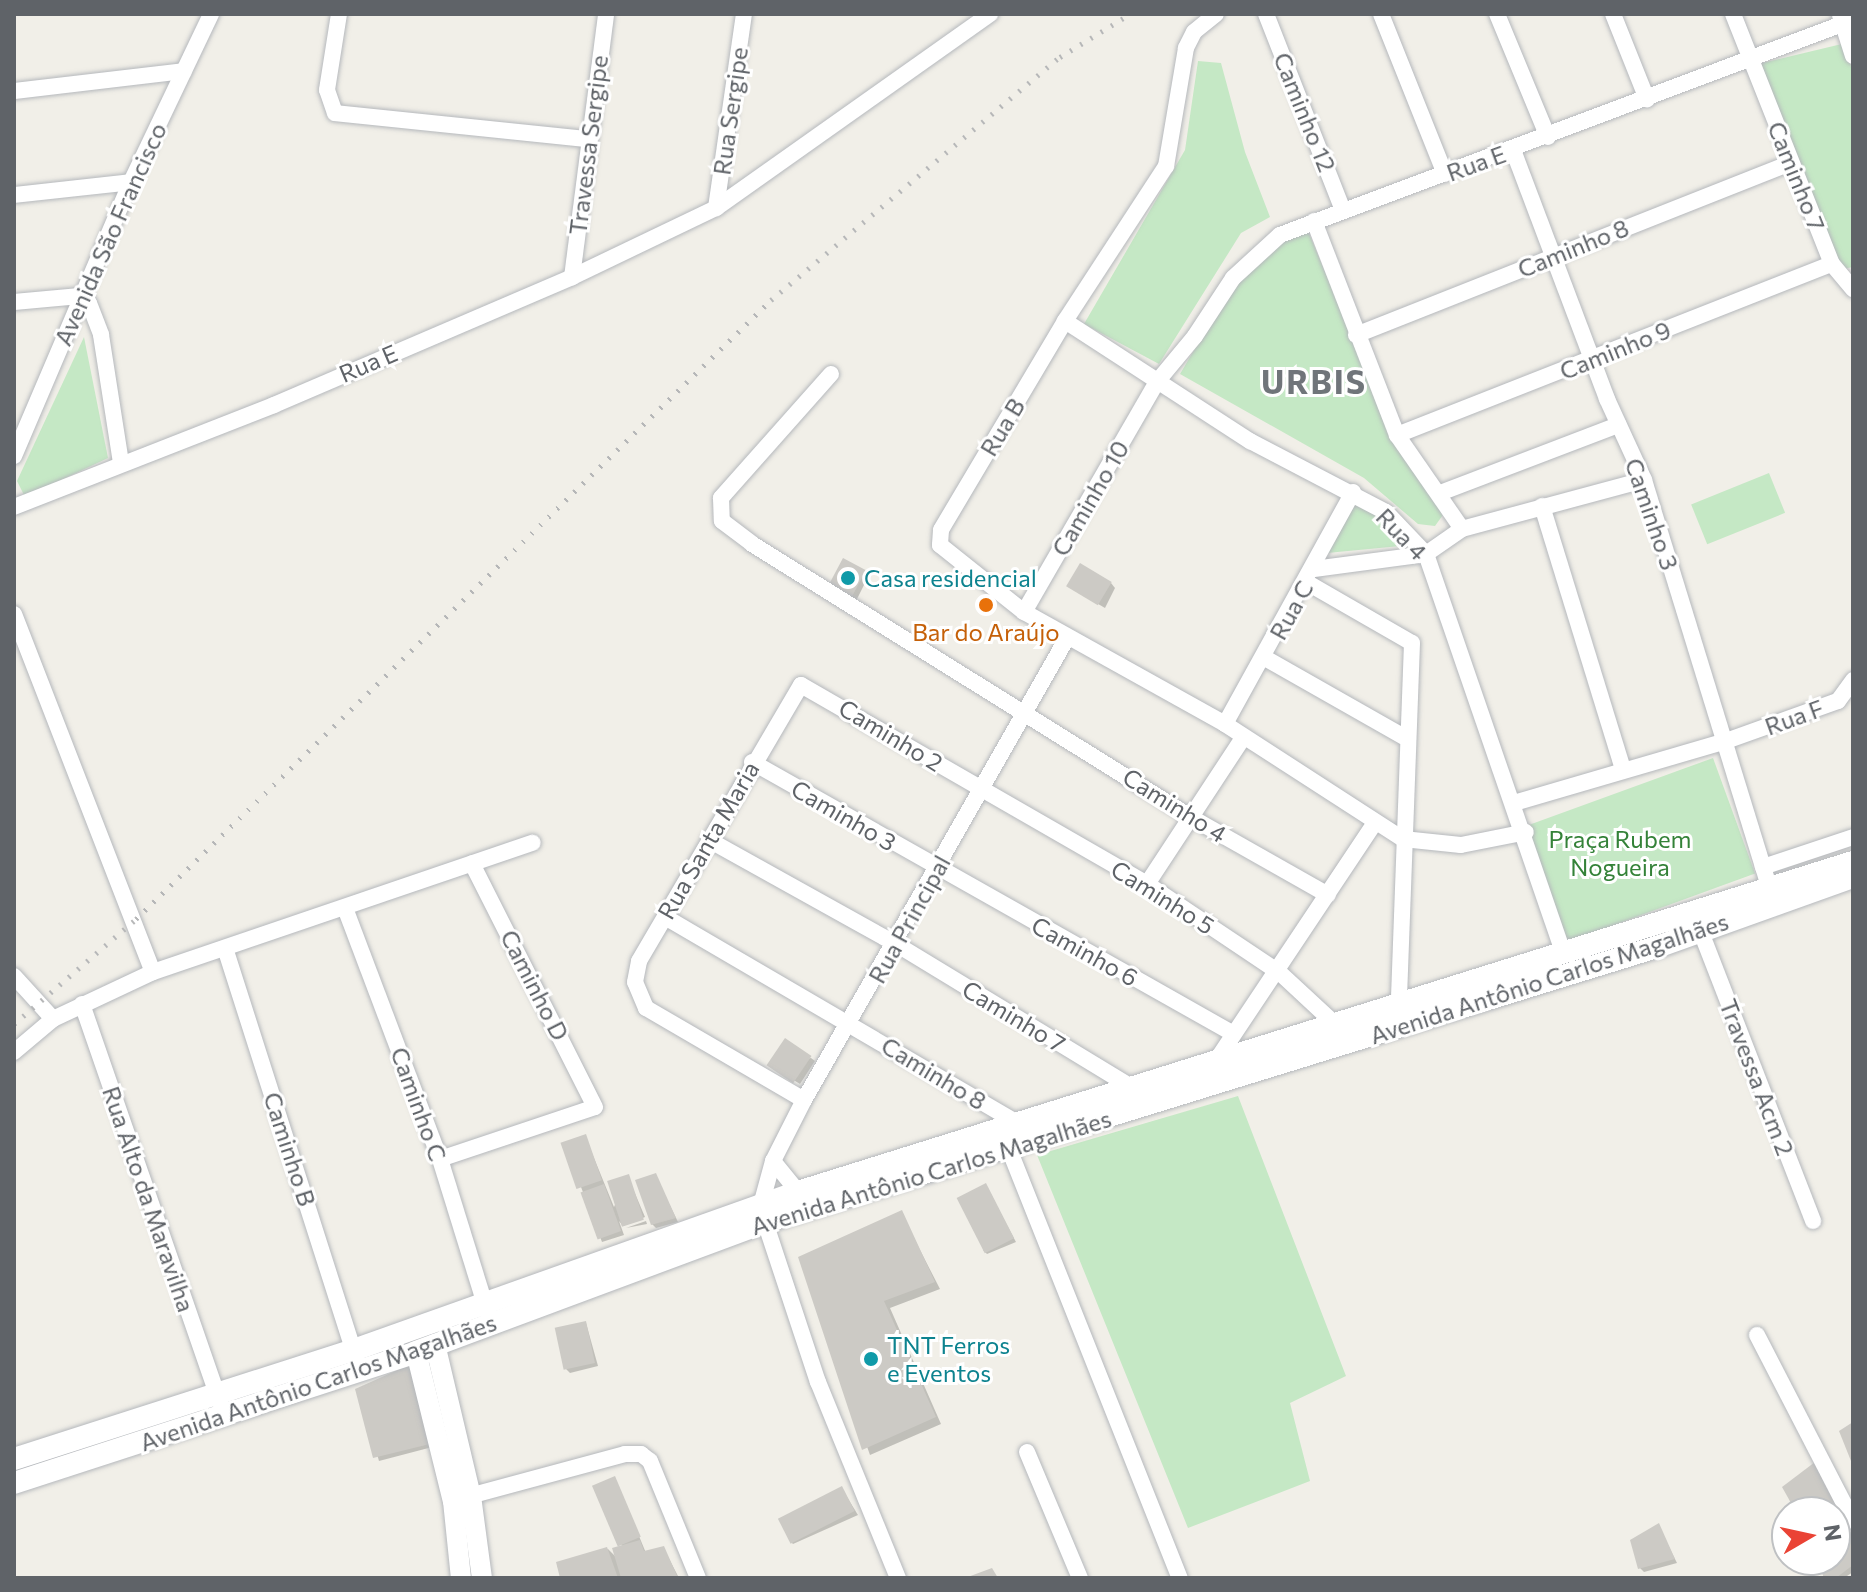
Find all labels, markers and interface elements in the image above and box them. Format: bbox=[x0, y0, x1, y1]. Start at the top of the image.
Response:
street label: Rua Sergipe bbox=[707, 45, 753, 177]
street label: Caminho 12 bbox=[1268, 48, 1342, 176]
street label: Travessa Sergipe bbox=[563, 53, 613, 237]
street label: Caminho 7 bbox=[1762, 117, 1832, 235]
street label: Avenida São Francisco bbox=[48, 118, 172, 350]
street label: Rua E bbox=[1443, 139, 1509, 187]
street label: Caminho 8 bbox=[1513, 213, 1633, 283]
street label: Caminho 9 bbox=[1555, 315, 1675, 385]
street label: Rua E bbox=[334, 338, 402, 388]
district label: URBIS bbox=[1261, 362, 1367, 400]
street label: Rua B bbox=[974, 393, 1030, 461]
street label: Caminho 10 bbox=[1045, 435, 1135, 561]
street label: Caminho 3 bbox=[1619, 454, 1685, 574]
street label: Rua 4 bbox=[1370, 502, 1434, 566]
place label: Casa residencial bbox=[864, 564, 1037, 592]
marker: Casa residencial bbox=[839, 569, 857, 587]
street label: Rua C bbox=[1263, 575, 1319, 645]
marker: Bar do Araújo bbox=[977, 596, 995, 614]
place label: Bar do Araújo bbox=[912, 618, 1060, 646]
street label: Caminho 2 bbox=[834, 693, 948, 777]
street label: Rua F bbox=[1761, 693, 1827, 741]
street label: Rua Santa Maria bbox=[651, 756, 765, 924]
street label: Caminho 4 bbox=[1118, 762, 1232, 848]
street label: Caminho 3 bbox=[786, 773, 902, 857]
park label: Praça Rubem Nogueira bbox=[1548, 825, 1692, 881]
street label: Rua Principal bbox=[862, 850, 956, 988]
street label: Caminho 5 bbox=[1106, 854, 1220, 940]
street label: Avenida Antônio Carlos Magalhães bbox=[1366, 906, 1732, 1050]
street label: Caminho 6 bbox=[1027, 910, 1143, 992]
street label: Caminho D bbox=[495, 925, 575, 1045]
street label: Caminho 7 bbox=[957, 974, 1071, 1058]
street label: Travessa Acm 2 bbox=[1714, 995, 1800, 1159]
street label: Caminho 8 bbox=[876, 1030, 992, 1116]
street label: Caminho C bbox=[385, 1043, 453, 1165]
street label: Rua Alto da Maravilha bbox=[97, 1082, 201, 1316]
street label: Caminho B bbox=[258, 1088, 322, 1210]
street label: Avenida Antônio Carlos Magalhães bbox=[747, 1103, 1115, 1241]
street label: Avenida Antônio Carlos Magalhães bbox=[136, 1307, 500, 1457]
place label: TNT Ferros e Eventos bbox=[887, 1331, 1010, 1387]
marker: TNT Ferros e Eventos bbox=[862, 1350, 880, 1368]
north arrow bbox=[1771, 1496, 1851, 1576]
text: N bbox=[1819, 1522, 1848, 1543]

